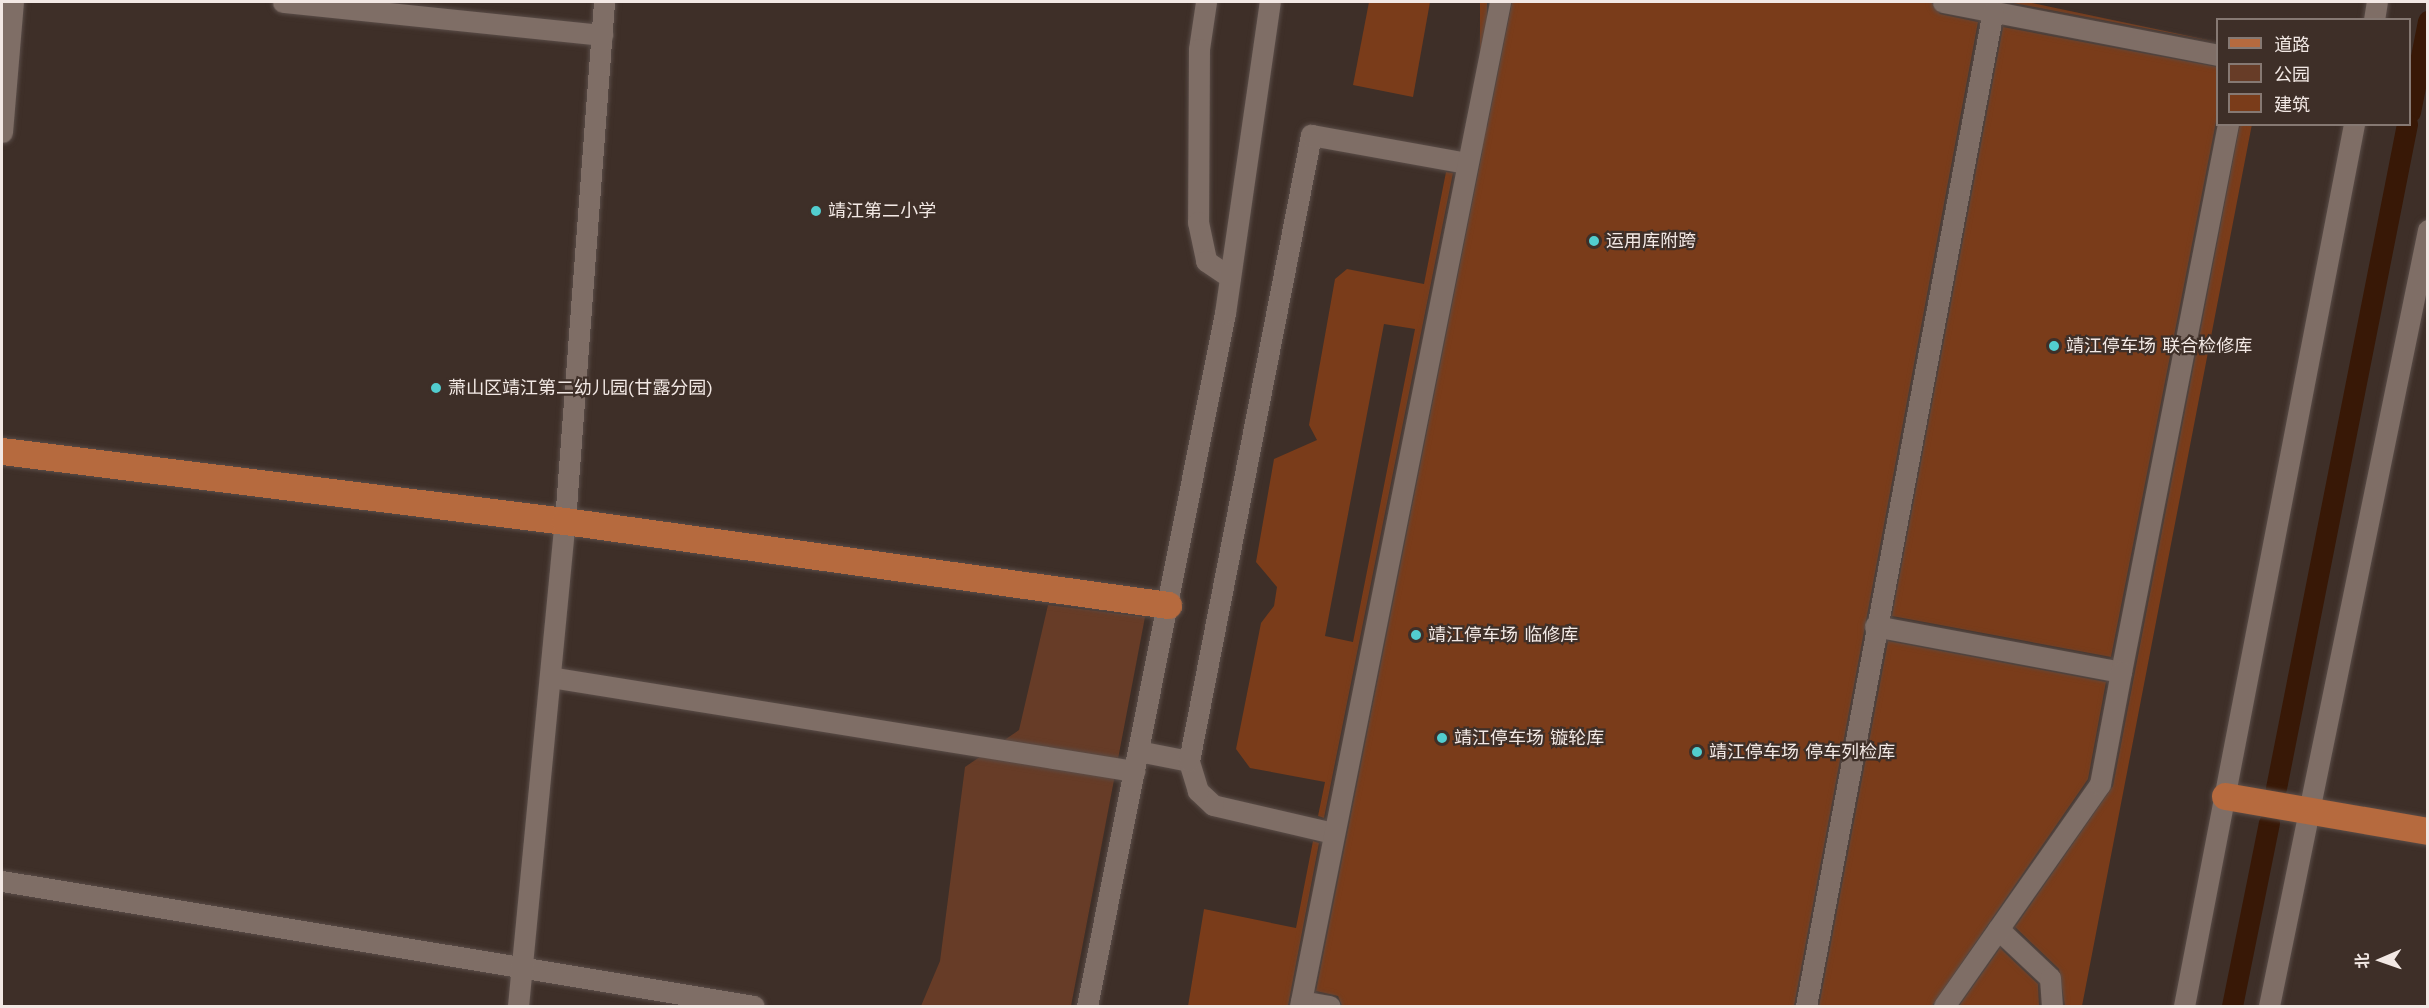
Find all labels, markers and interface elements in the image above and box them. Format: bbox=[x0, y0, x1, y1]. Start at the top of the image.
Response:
legend bbox=[2216, 18, 2411, 126]
text: 道路 bbox=[2274, 34, 2310, 55]
text: 公园 bbox=[2274, 64, 2310, 85]
text: 建筑 bbox=[2274, 94, 2310, 115]
place label: 靖江第二小学 bbox=[828, 200, 936, 222]
marker: 靖江第二小学 bbox=[809, 204, 823, 218]
place label: 运用库附跨 bbox=[1606, 230, 1696, 252]
marker: 运用库附跨 bbox=[1587, 234, 1601, 248]
place label: 靖江停车场 联合检修库 bbox=[2066, 335, 2252, 357]
marker: 靖江停车场 联合检修库 bbox=[2047, 339, 2061, 353]
place label: 萧山区靖江第二幼儿园(甘露分园) bbox=[448, 377, 713, 399]
marker: 萧山区靖江第二幼儿园(甘露分园) bbox=[429, 381, 443, 395]
place label: 靖江停车场 临修库 bbox=[1428, 624, 1578, 646]
marker: 靖江停车场 临修库 bbox=[1409, 628, 1423, 642]
place label: 靖江停车场 镟轮库 bbox=[1454, 727, 1604, 749]
marker: 靖江停车场 镟轮库 bbox=[1435, 731, 1449, 745]
place label: 靖江停车场 停车列检库 bbox=[1709, 741, 1895, 763]
marker: 靖江停车场 停车列检库 bbox=[1690, 745, 1704, 759]
north arrow bbox=[2351, 930, 2411, 990]
text: 北 bbox=[2353, 952, 2372, 969]

